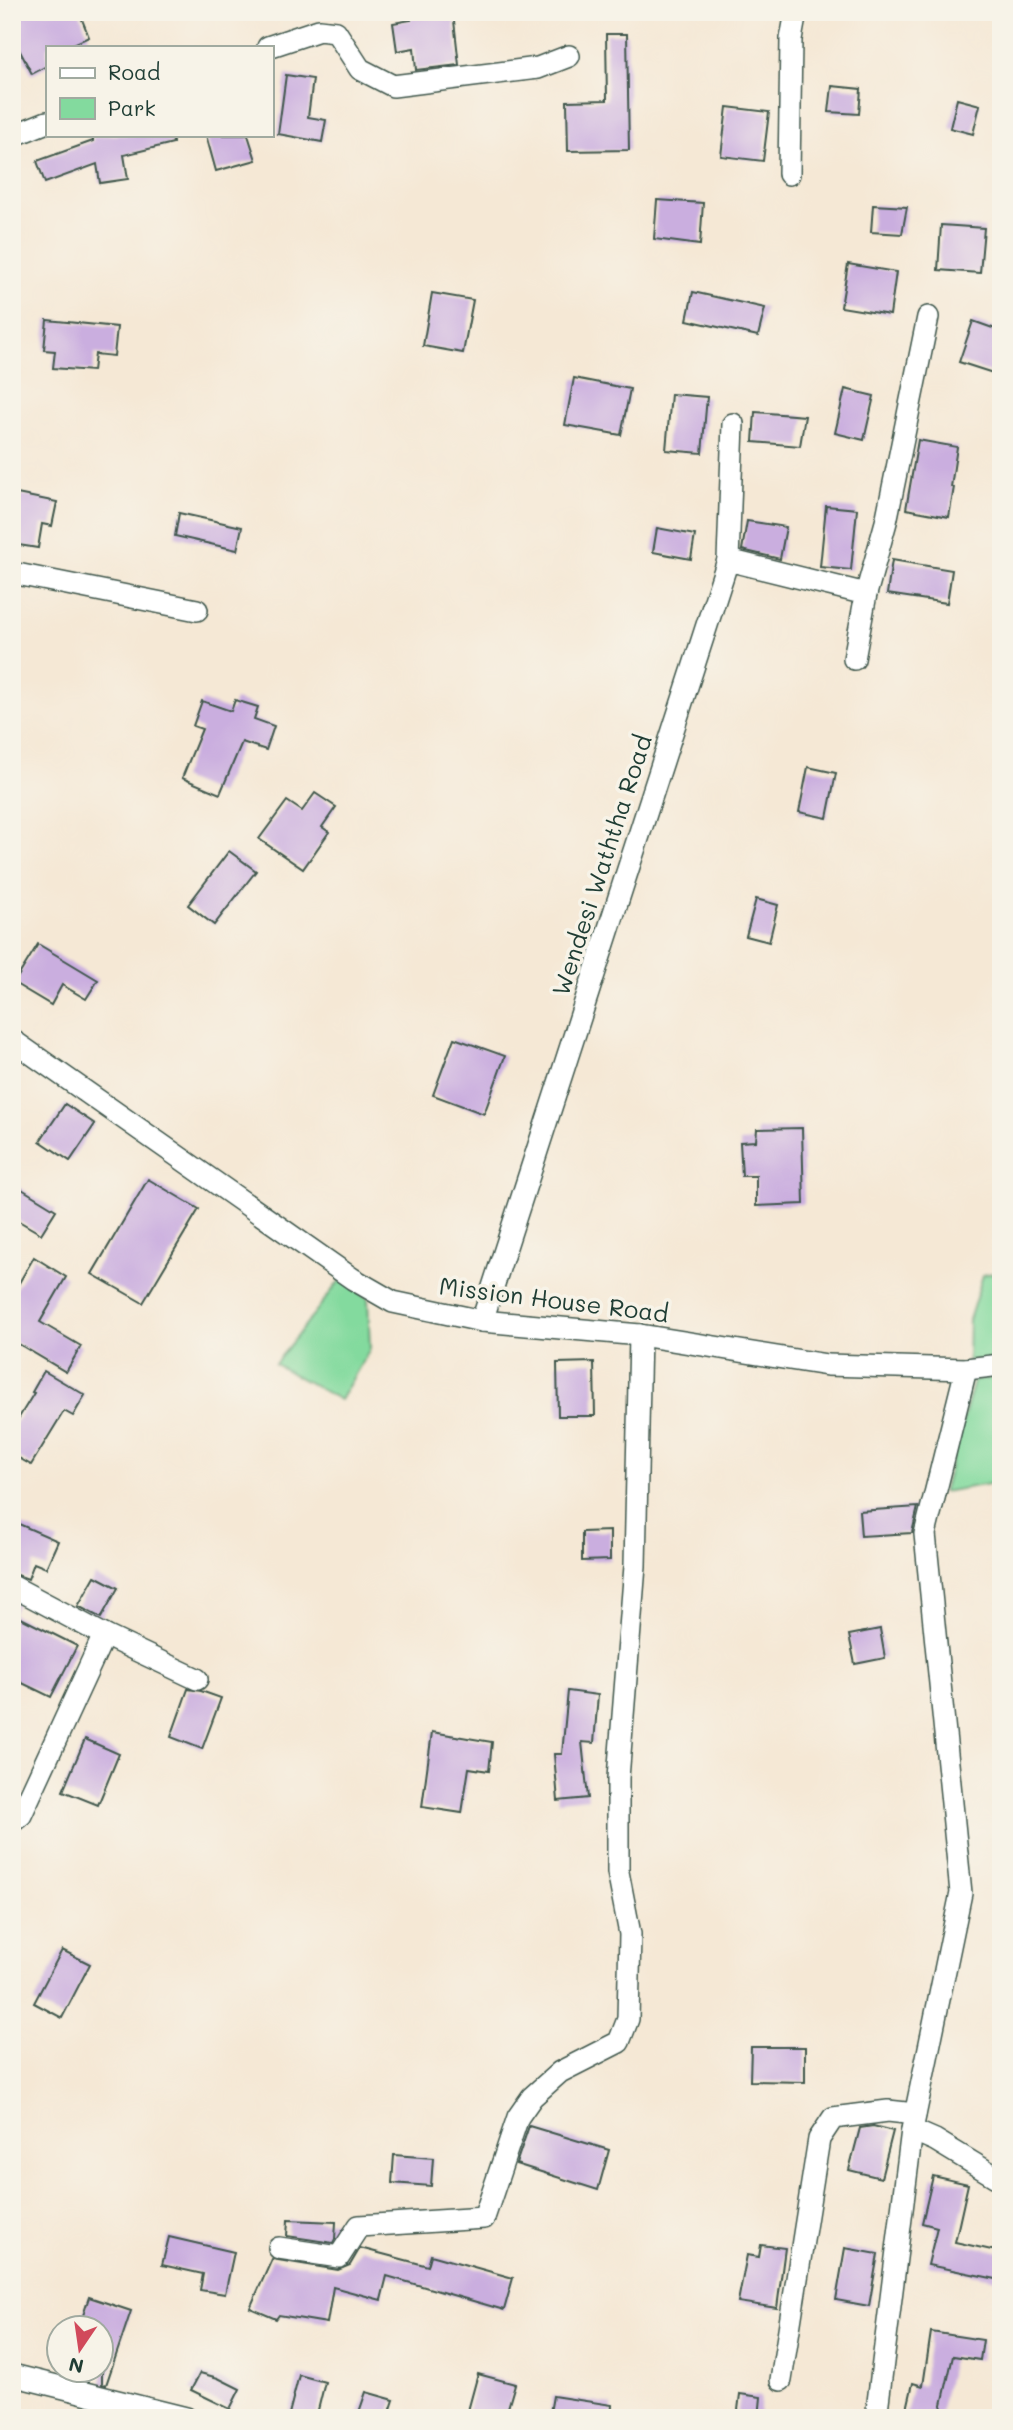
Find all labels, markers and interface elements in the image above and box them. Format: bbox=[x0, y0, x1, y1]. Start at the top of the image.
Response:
legend bbox=[46, 46, 273, 136]
text: Road bbox=[108, 58, 160, 85]
text: Park bbox=[108, 94, 156, 121]
street label: Wendesi Waththa Road bbox=[544, 731, 658, 999]
street label: Mission House Road bbox=[438, 1270, 670, 1328]
north arrow bbox=[46, 2314, 116, 2384]
text: N bbox=[66, 2352, 86, 2380]

